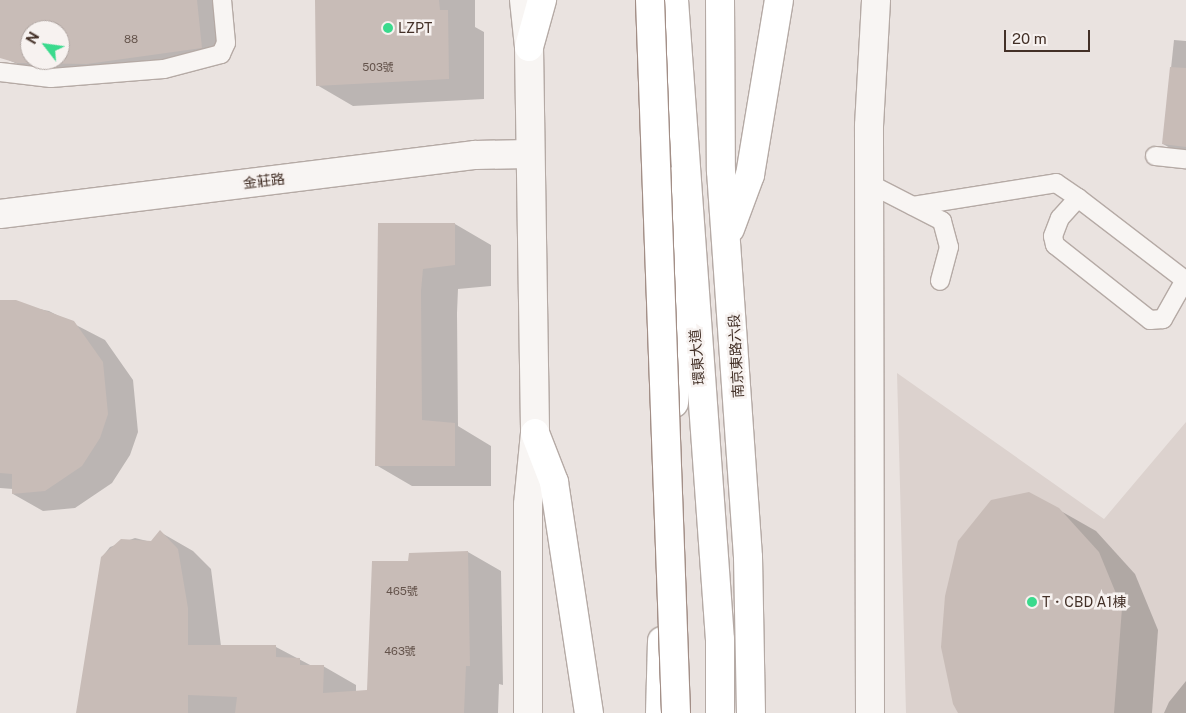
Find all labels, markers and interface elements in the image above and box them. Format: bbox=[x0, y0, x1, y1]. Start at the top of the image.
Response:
north arrow bbox=[20, 20, 70, 70]
place label: LZPT bbox=[398, 20, 432, 36]
scale bar bbox=[1006, 20, 1092, 52]
marker: LZPT bbox=[382, 22, 394, 34]
text: N bbox=[23, 29, 43, 47]
text: 20 m bbox=[1012, 30, 1047, 47]
house number: 88 bbox=[124, 32, 138, 46]
house number: 503號 bbox=[362, 60, 394, 74]
street label: 金莊路 bbox=[242, 170, 286, 192]
street label: 南京東路六段 bbox=[725, 314, 747, 398]
street label: 環東大道 bbox=[686, 328, 708, 386]
house number: 465號 bbox=[386, 584, 418, 598]
place label: T．CBD A1棟 bbox=[1042, 594, 1126, 610]
marker: T．CBD A1棟 bbox=[1026, 596, 1038, 608]
house number: 463號 bbox=[384, 644, 416, 658]

